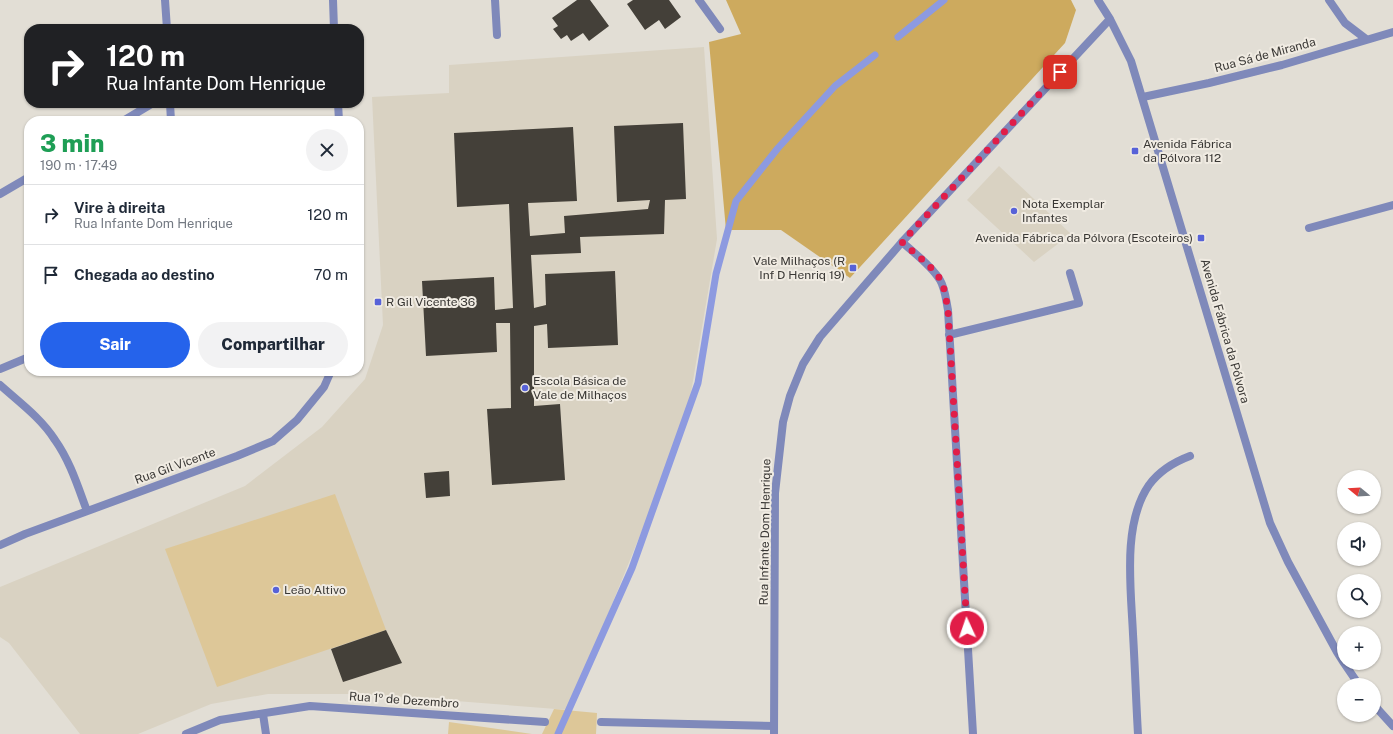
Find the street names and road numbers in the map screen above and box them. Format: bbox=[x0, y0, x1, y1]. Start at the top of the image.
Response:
street label: Rua Sá de Miranda bbox=[1213, 35, 1317, 75]
street label: Avenida Fábrica da Pólvora bbox=[1198, 257, 1252, 405]
street label: Rua Gil Vicente bbox=[133, 445, 217, 487]
street label: Rua Infante Dom Henrique bbox=[757, 458, 773, 605]
street label: Rua 1º de Dezembro bbox=[349, 689, 460, 711]

